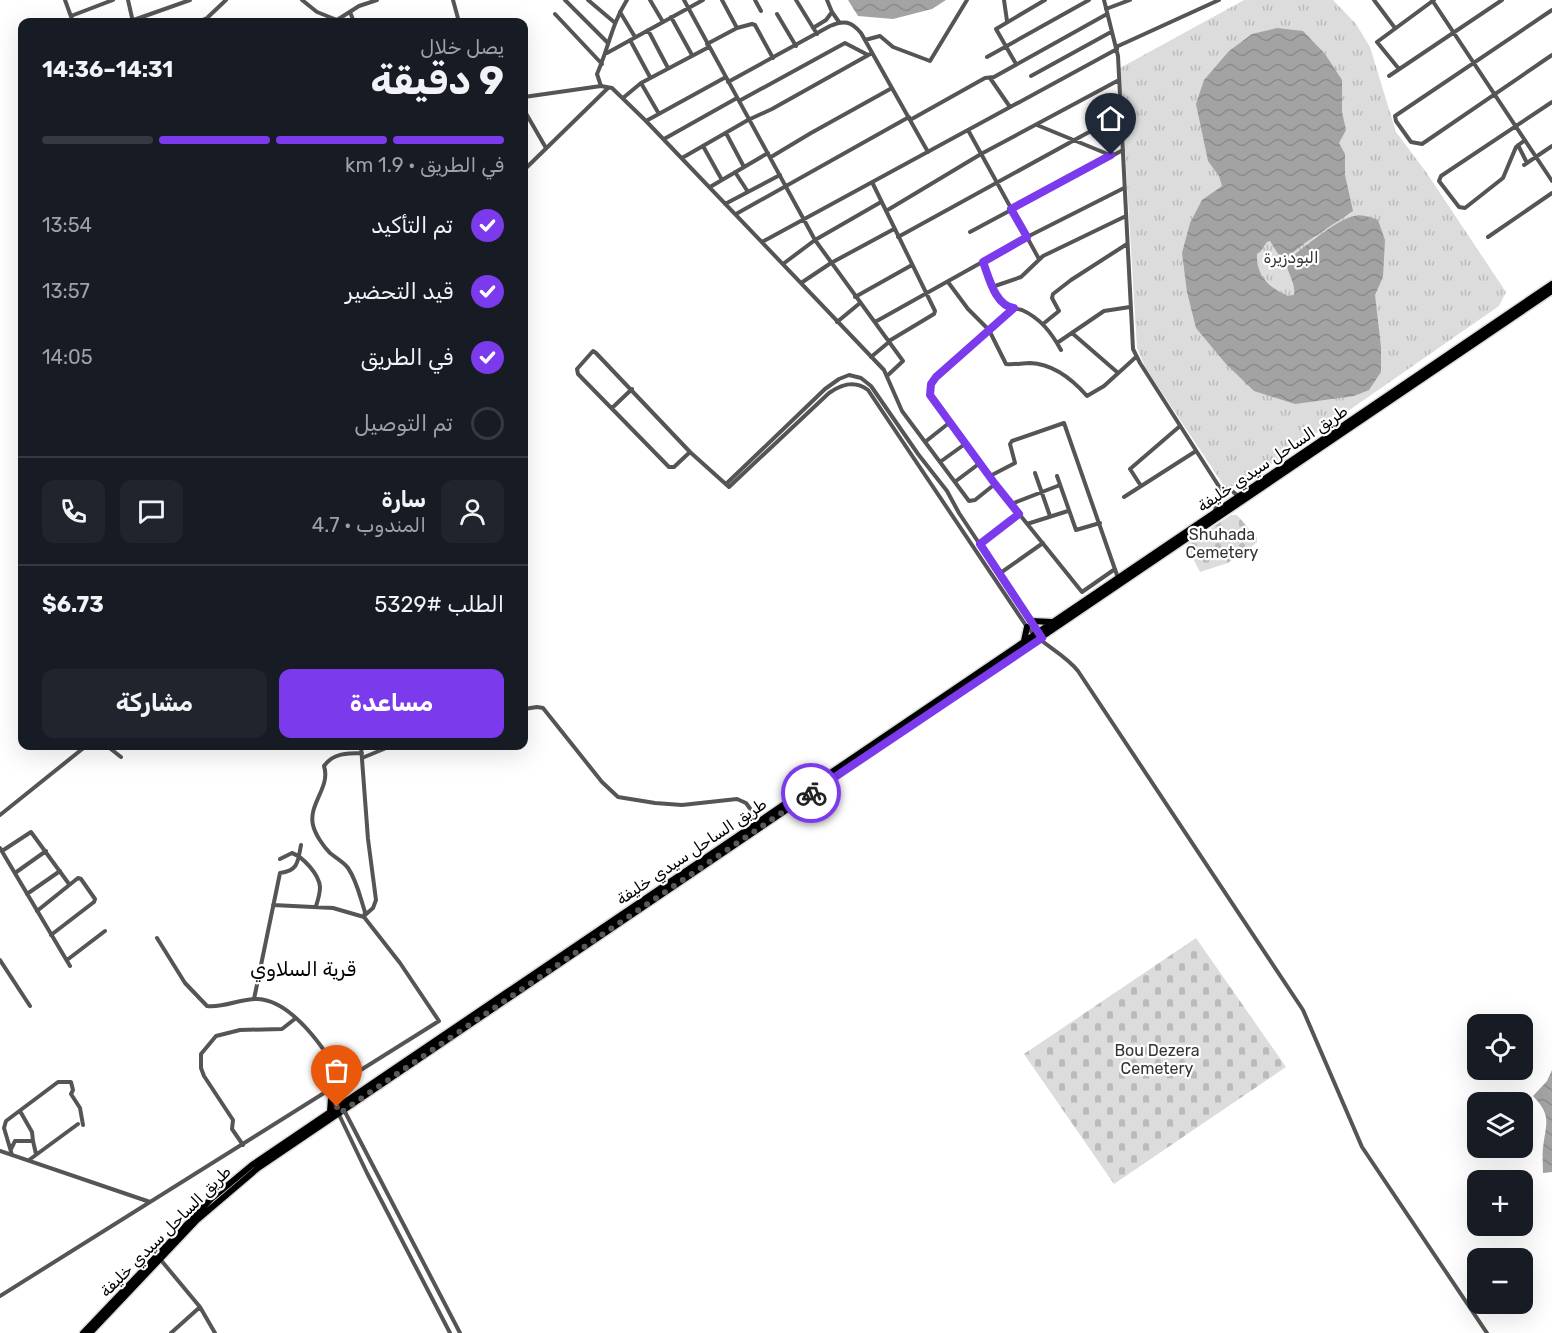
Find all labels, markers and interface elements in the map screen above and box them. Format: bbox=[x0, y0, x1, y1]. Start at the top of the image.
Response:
text: يصل خلال bbox=[420, 35, 504, 59]
text: 14:31–14:36 bbox=[42, 56, 173, 83]
text: 9 دقيقة bbox=[370, 58, 504, 104]
pin bbox=[1085, 93, 1136, 155]
icon: home bbox=[1094, 102, 1127, 135]
text: في الطريق · 1.9 km bbox=[345, 153, 504, 177]
icon: check bbox=[471, 209, 504, 242]
text: تم التأكيد bbox=[371, 212, 453, 239]
text: 13:54 bbox=[42, 213, 92, 237]
park label: البودزيرة bbox=[1263, 248, 1319, 268]
icon: check bbox=[471, 275, 504, 308]
text: قيد التحضير bbox=[345, 278, 453, 305]
text: 13:57 bbox=[42, 279, 90, 303]
icon: check bbox=[471, 341, 504, 374]
text: في الطريق bbox=[361, 344, 453, 371]
text: 14:05 bbox=[42, 345, 93, 369]
street label: طريق الساحل سيدي خليفة bbox=[1194, 401, 1352, 517]
text: تم التوصيل bbox=[354, 410, 453, 437]
button: phone bbox=[42, 480, 105, 543]
button: chat bbox=[120, 480, 183, 543]
button: person bbox=[441, 480, 504, 543]
text: سارة bbox=[381, 486, 426, 513]
text: المندوب · 4.7 bbox=[312, 513, 426, 537]
park label: Shuhada Cemetery bbox=[1186, 525, 1259, 562]
text: $6.73 bbox=[42, 591, 104, 618]
text: الطلب #5329 bbox=[374, 591, 504, 618]
button: مشاركة bbox=[42, 669, 267, 738]
button: مساعدة bbox=[279, 669, 504, 738]
courier bbox=[781, 763, 841, 823]
icon: bike bbox=[795, 777, 828, 810]
street label: طريق الساحل سيدي خليفة bbox=[613, 794, 771, 910]
district label: قرية السلاوي bbox=[250, 957, 356, 983]
map controls bbox=[1467, 1014, 1533, 1314]
button: locate bbox=[1467, 1014, 1533, 1080]
park label: Bou Dezera Cemetery bbox=[1114, 1041, 1200, 1078]
pin bbox=[311, 1045, 362, 1107]
icon: bag bbox=[320, 1054, 353, 1087]
button: layers bbox=[1467, 1092, 1533, 1158]
street label: طريق الساحل سيدي خليفة bbox=[96, 1162, 236, 1302]
button: + bbox=[1467, 1170, 1533, 1236]
button: − bbox=[1467, 1248, 1533, 1314]

